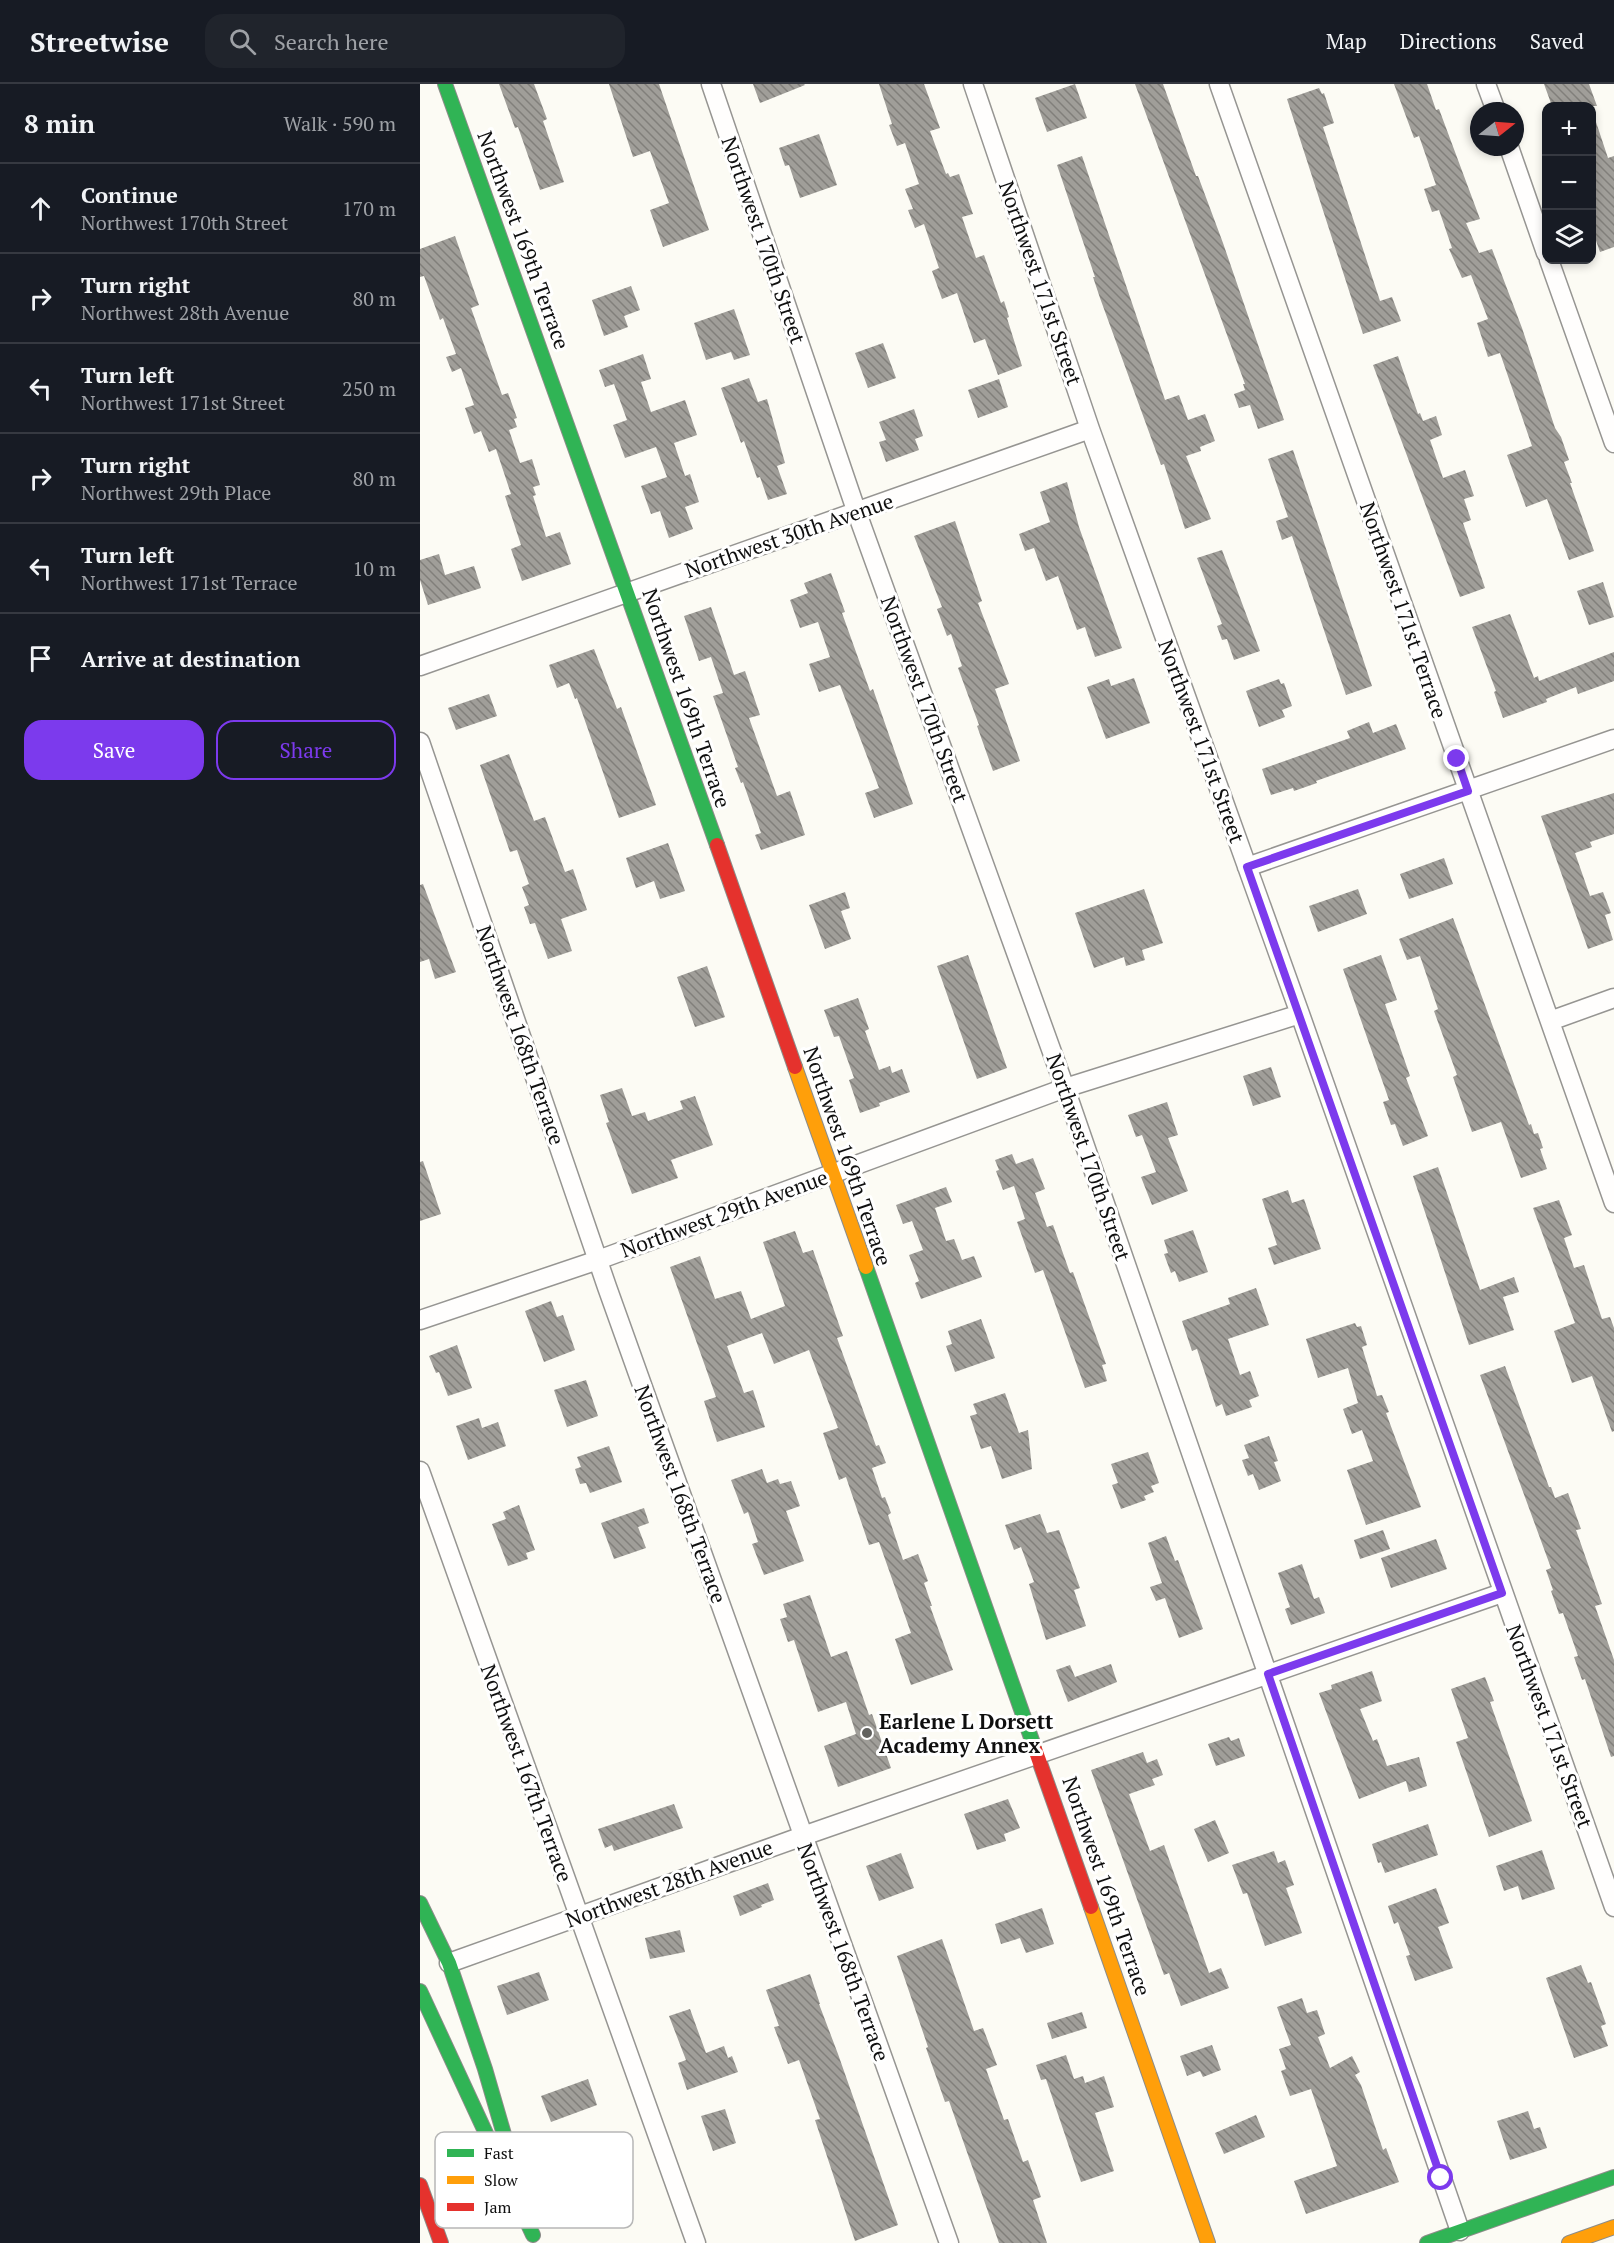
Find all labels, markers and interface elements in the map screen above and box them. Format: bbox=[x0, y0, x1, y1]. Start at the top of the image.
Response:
search box bbox=[205, 14, 625, 68]
text: Streetwise bbox=[30, 23, 169, 60]
icon: search bbox=[226, 25, 259, 58]
text: Search here bbox=[274, 27, 389, 56]
text: Map bbox=[1326, 27, 1367, 55]
text: Directions bbox=[1400, 27, 1497, 55]
text: Saved bbox=[1530, 27, 1584, 55]
north arrow bbox=[1470, 102, 1524, 156]
map controls bbox=[1542, 102, 1596, 264]
button: + bbox=[1542, 102, 1596, 156]
text: 8 min bbox=[24, 106, 95, 140]
text: Walk · 590 m bbox=[284, 110, 396, 137]
street label: Northwest 169th Terrace bbox=[471, 127, 577, 353]
street label: Northwest 170th Street bbox=[715, 133, 813, 348]
button: − bbox=[1542, 156, 1596, 210]
street label: Northwest 171st Street bbox=[993, 177, 1089, 389]
text: Continue bbox=[81, 180, 178, 209]
icon: ahead bbox=[24, 192, 57, 225]
text: 170 m bbox=[342, 195, 396, 222]
text: Northwest 170th Street bbox=[81, 209, 288, 236]
button: layers bbox=[1542, 210, 1596, 264]
text: Turn right bbox=[81, 270, 190, 299]
icon: right bbox=[24, 282, 57, 315]
text: 80 m bbox=[353, 285, 396, 312]
text: Northwest 28th Avenue bbox=[81, 299, 289, 326]
text: Turn left bbox=[81, 360, 174, 389]
icon: left bbox=[24, 372, 57, 405]
text: 250 m bbox=[342, 375, 396, 402]
text: Northwest 171st Street bbox=[81, 389, 285, 416]
text: Turn right bbox=[81, 450, 190, 479]
icon: right bbox=[24, 462, 57, 495]
text: 80 m bbox=[353, 465, 396, 492]
text: Northwest 29th Place bbox=[81, 479, 271, 506]
street label: Northwest 30th Avenue bbox=[681, 486, 897, 584]
street label: Northwest 171st Terrace bbox=[1354, 498, 1454, 722]
text: Turn left bbox=[81, 540, 174, 569]
icon: left bbox=[24, 552, 57, 585]
text: 10 m bbox=[353, 555, 396, 582]
text: Northwest 171st Terrace bbox=[81, 569, 297, 596]
street label: Northwest 169th Terrace bbox=[636, 584, 738, 812]
street label: Northwest 170th Street bbox=[875, 592, 975, 806]
street label: Northwest 171st Street bbox=[1152, 635, 1252, 847]
icon: arrive bbox=[24, 642, 57, 675]
text: Arrive at destination bbox=[81, 644, 300, 673]
button: Save bbox=[24, 720, 204, 780]
button: Share bbox=[216, 720, 396, 780]
route end bbox=[1443, 745, 1469, 771]
street label: Northwest 168th Terrace bbox=[470, 921, 572, 1149]
street label: Northwest 169th Terrace bbox=[797, 1042, 899, 1270]
street label: Northwest 170th Street bbox=[1040, 1050, 1138, 1265]
street label: Northwest 29th Avenue bbox=[616, 1162, 832, 1264]
street label: Northwest 168th Terrace bbox=[628, 1381, 734, 1607]
street label: Northwest 171st Street bbox=[1500, 1620, 1600, 1832]
street label: Northwest 167th Terrace bbox=[475, 1660, 579, 1886]
place label: Earlene L Dorsett Academy Annex bbox=[879, 1707, 1054, 1759]
marker: Earlene L Dorsett Academy Annex bbox=[860, 1726, 874, 1740]
street label: Northwest 169th Terrace bbox=[1056, 1772, 1158, 2000]
street label: Northwest 28th Avenue bbox=[561, 1832, 777, 1934]
street label: Northwest 168th Terrace bbox=[791, 1839, 897, 2065]
legend bbox=[435, 2132, 633, 2228]
text: Fast bbox=[484, 2142, 514, 2164]
route start bbox=[1427, 2164, 1453, 2190]
text: Slow bbox=[484, 2169, 518, 2191]
text: Jam bbox=[484, 2196, 512, 2218]

